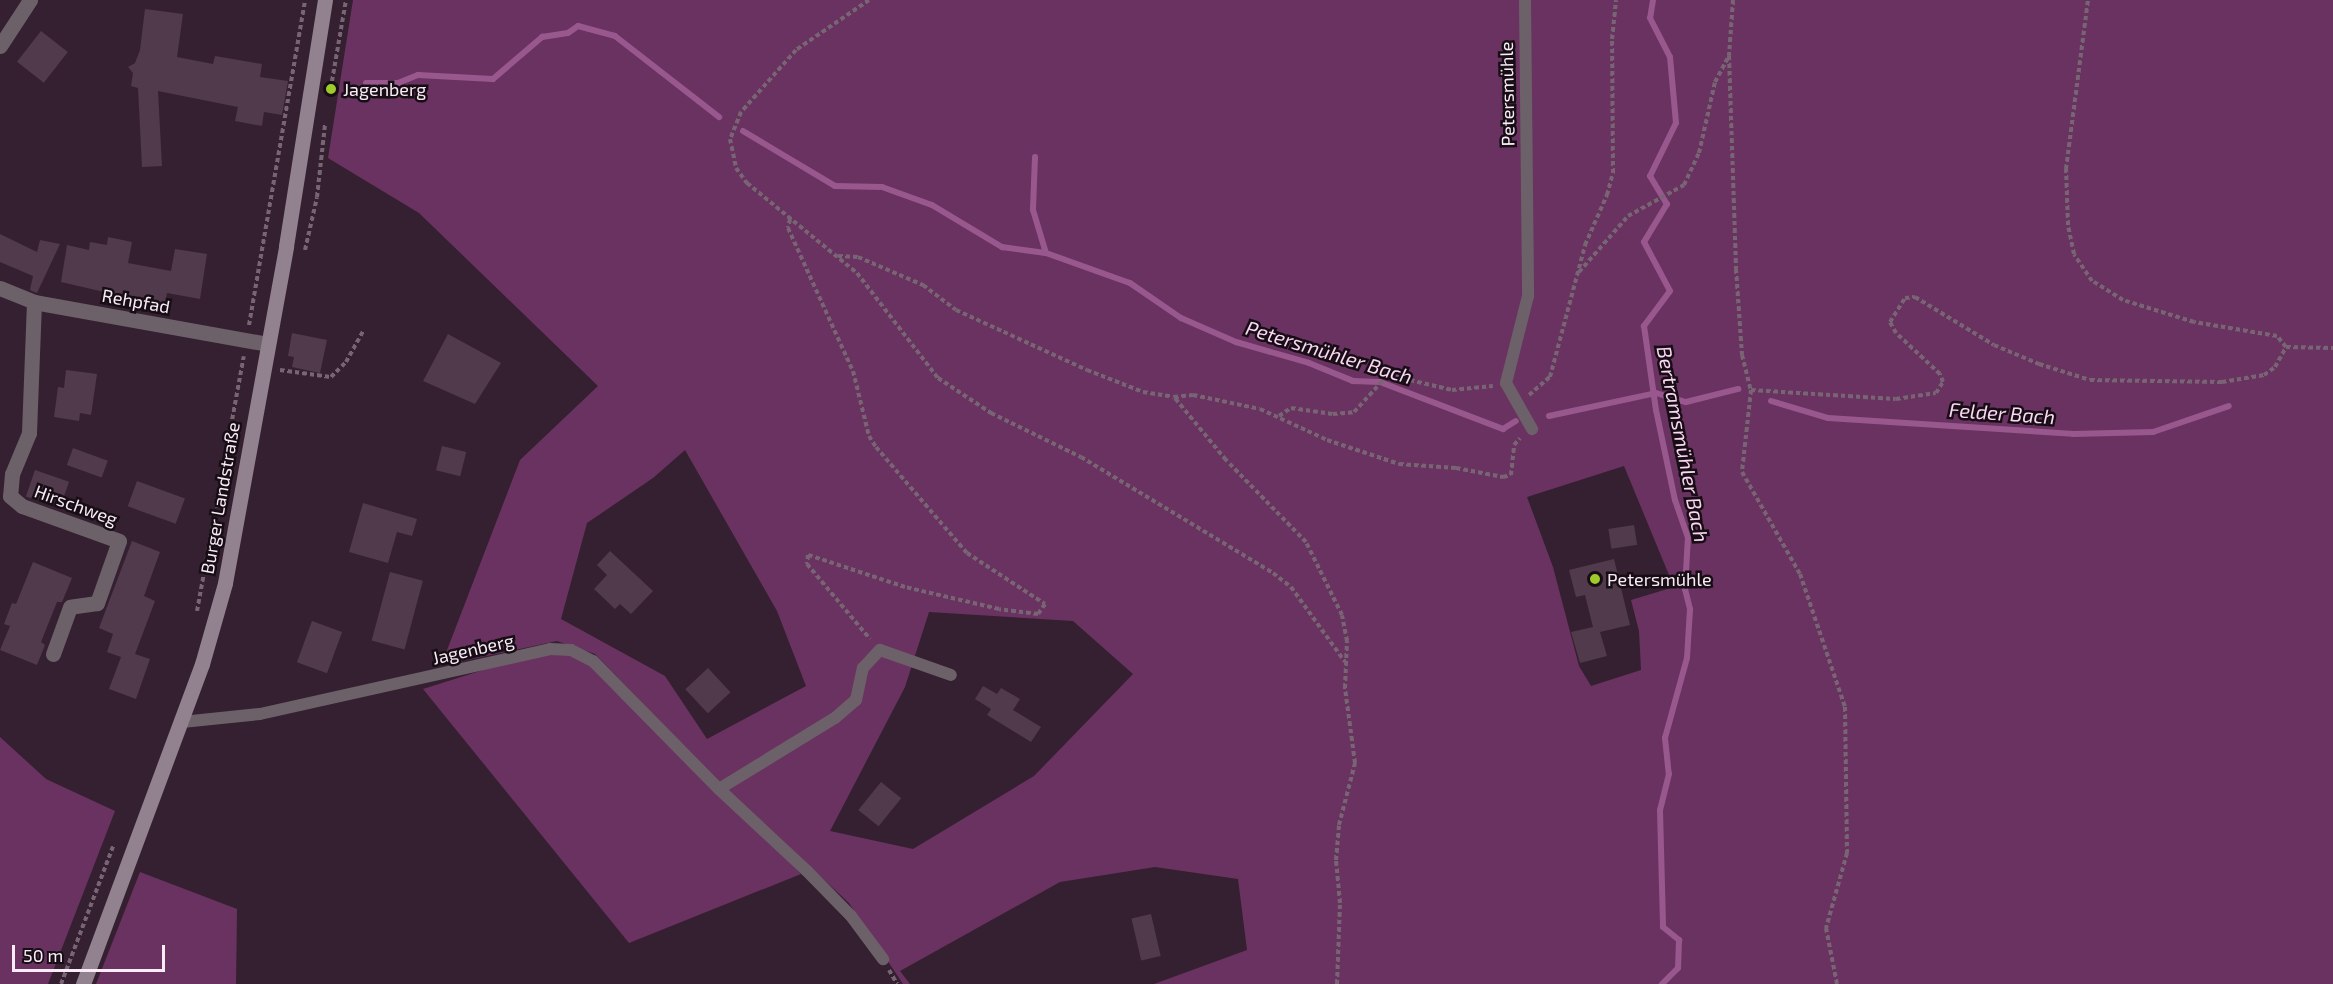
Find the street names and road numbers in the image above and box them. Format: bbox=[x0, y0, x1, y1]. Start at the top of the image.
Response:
street label: Petersmühle bbox=[1495, 42, 1519, 146]
street label: Rehpfad bbox=[100, 284, 172, 318]
street label: Burger Landstraße bbox=[196, 420, 244, 576]
street label: Hirschweg bbox=[32, 480, 120, 530]
street label: Jagenberg bbox=[430, 629, 516, 669]

